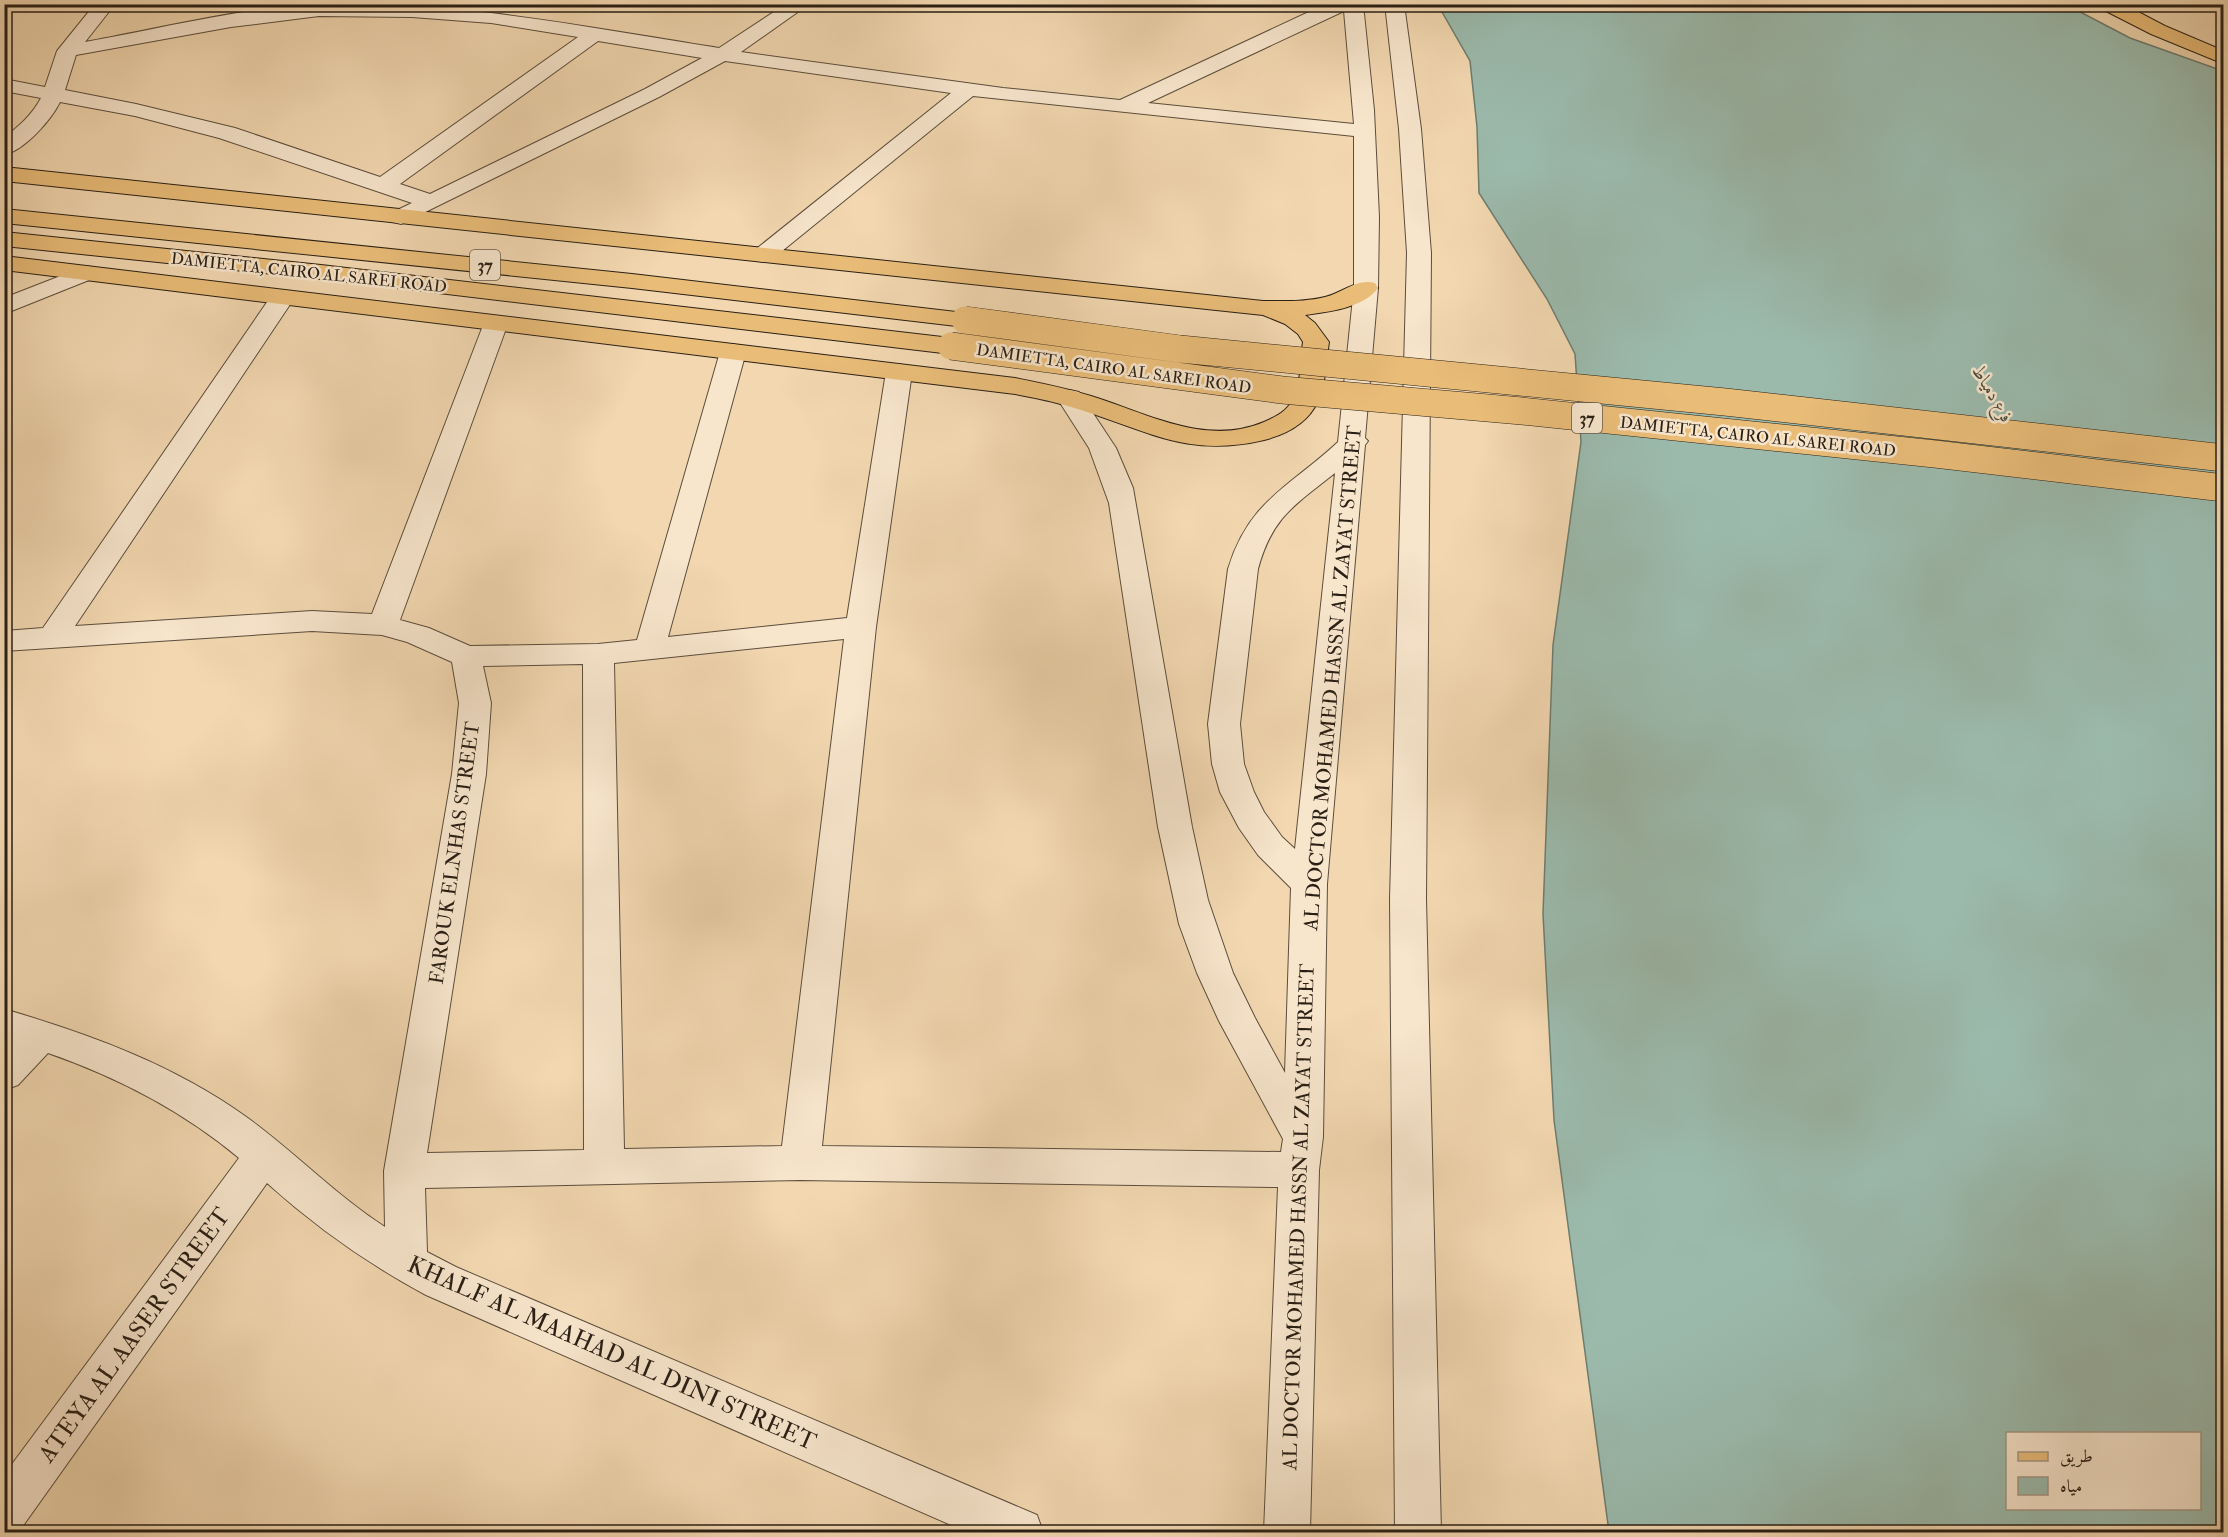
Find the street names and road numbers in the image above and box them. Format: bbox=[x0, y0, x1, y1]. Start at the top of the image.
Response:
street label: DAMIETTA, CAIRO AL SAREI ROAD bbox=[170, 249, 448, 297]
road number: 37 bbox=[470, 250, 500, 280]
street label: DAMIETTA, CAIRO AL SAREI ROAD bbox=[975, 340, 1253, 398]
road number: 37 bbox=[1572, 403, 1602, 433]
street label: DAMIETTA, CAIRO AL SAREI ROAD bbox=[1619, 413, 1897, 461]
street label: AL DOCTOR MOHAMED HASSN AL ZAYAT STREET bbox=[1298, 424, 1367, 933]
street label: FAROUK ELNHAS STREET bbox=[424, 720, 485, 986]
street label: AL DOCTOR MOHAMED HASSN AL ZAYAT STREET bbox=[1277, 963, 1320, 1472]
street label: ATEYA AL AASER STREET bbox=[31, 1202, 237, 1470]
street label: KHALF AL MAAHAD AL DINI STREET bbox=[403, 1249, 821, 1458]

